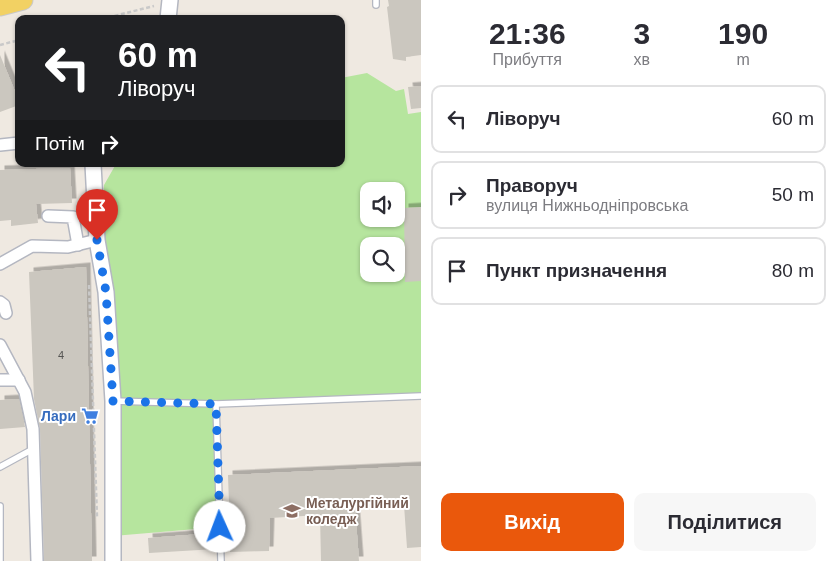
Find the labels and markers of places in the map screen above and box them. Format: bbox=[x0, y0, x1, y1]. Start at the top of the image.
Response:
pin bbox=[76, 189, 118, 240]
supermarket icon: Лари bbox=[80, 406, 100, 426]
place label: Лари bbox=[41, 408, 76, 424]
place label: Металургійний коледж bbox=[306, 495, 409, 527]
school or university icon: Металургійний коледж bbox=[282, 501, 302, 521]

